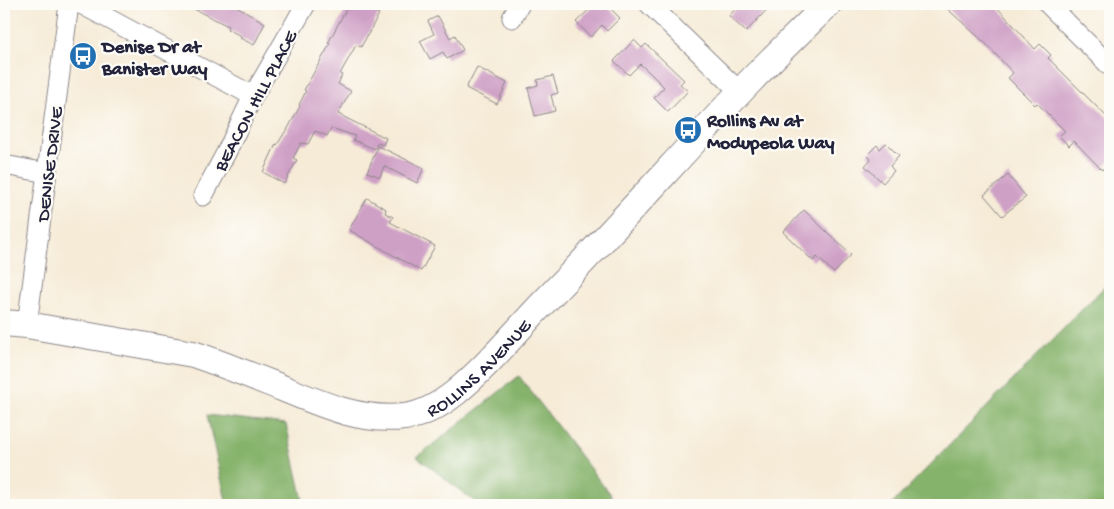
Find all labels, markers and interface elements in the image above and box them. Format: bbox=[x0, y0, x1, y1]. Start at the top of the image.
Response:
street label: BEACON HILL PLACE bbox=[210, 26, 304, 177]
place label: Denise Dr at Banister Way bbox=[100, 37, 208, 82]
bus stop icon: Denise Dr at Banister Way bbox=[68, 41, 98, 71]
street label: DENISE DRIVE bbox=[33, 104, 70, 225]
place label: Rollins Av at Modupeola Way bbox=[706, 111, 835, 156]
bus stop icon: Rollins Av at Modupeola Way bbox=[673, 115, 703, 145]
street label: ROLLINS AVENUE bbox=[423, 315, 538, 424]

